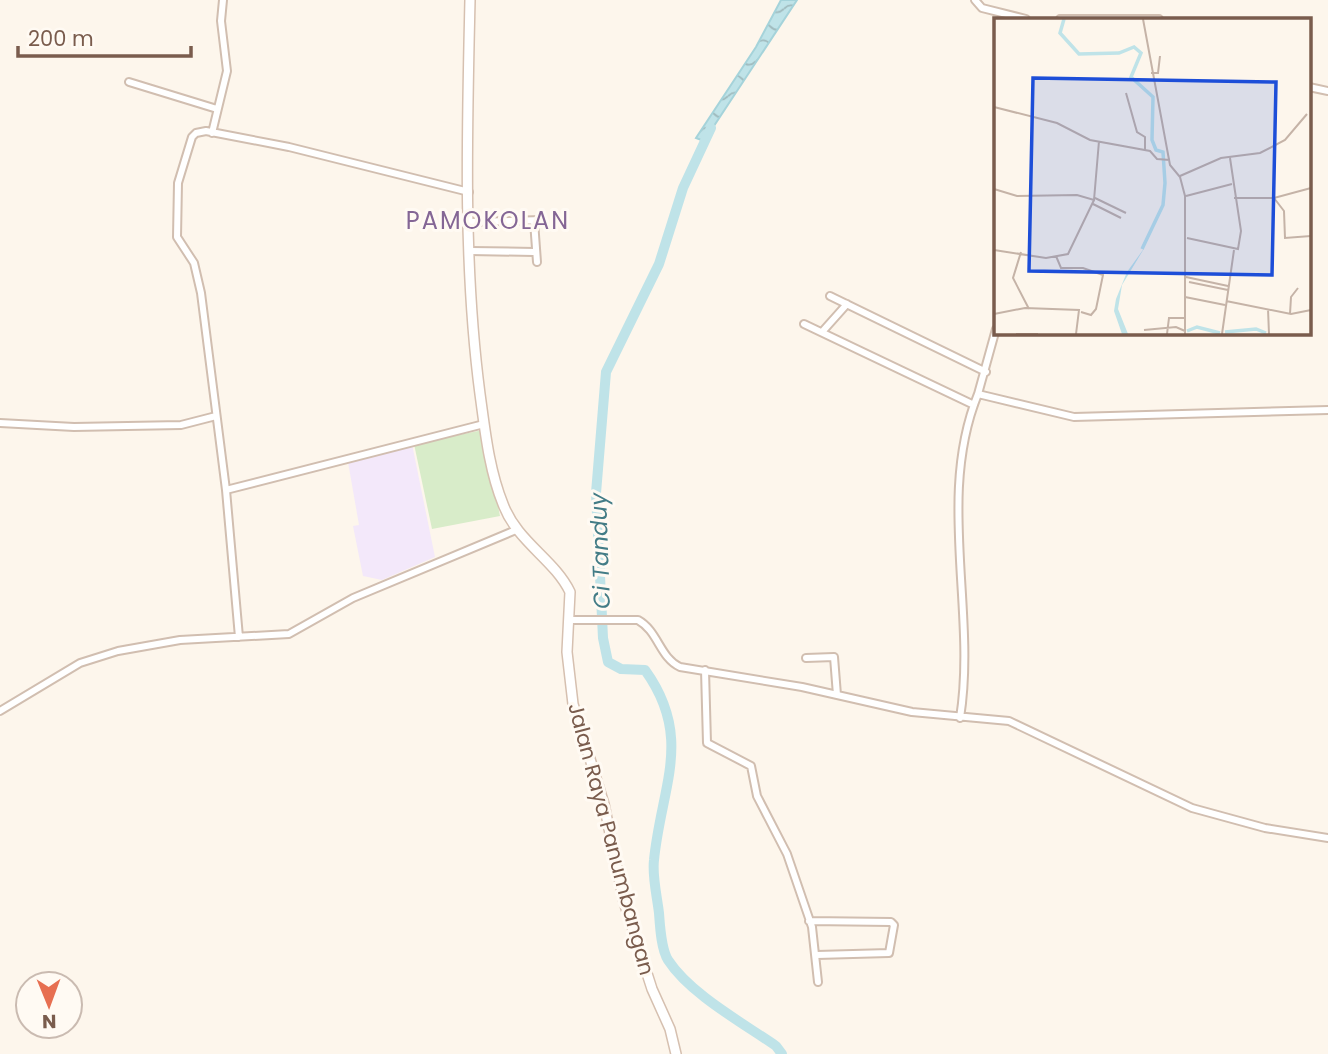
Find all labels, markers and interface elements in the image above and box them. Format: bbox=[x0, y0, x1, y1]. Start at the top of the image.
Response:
scale bar bbox=[18, 14, 191, 58]
inset map bbox=[994, 18, 1310, 334]
text: 200 m bbox=[28, 24, 94, 53]
district label: PAMOKOLAN bbox=[406, 204, 570, 237]
water label: Ci Tanduy bbox=[582, 491, 618, 610]
street label: Jalan Raya Panumbangan bbox=[561, 699, 662, 978]
north arrow bbox=[14, 970, 84, 1040]
text: N bbox=[42, 1008, 57, 1035]

